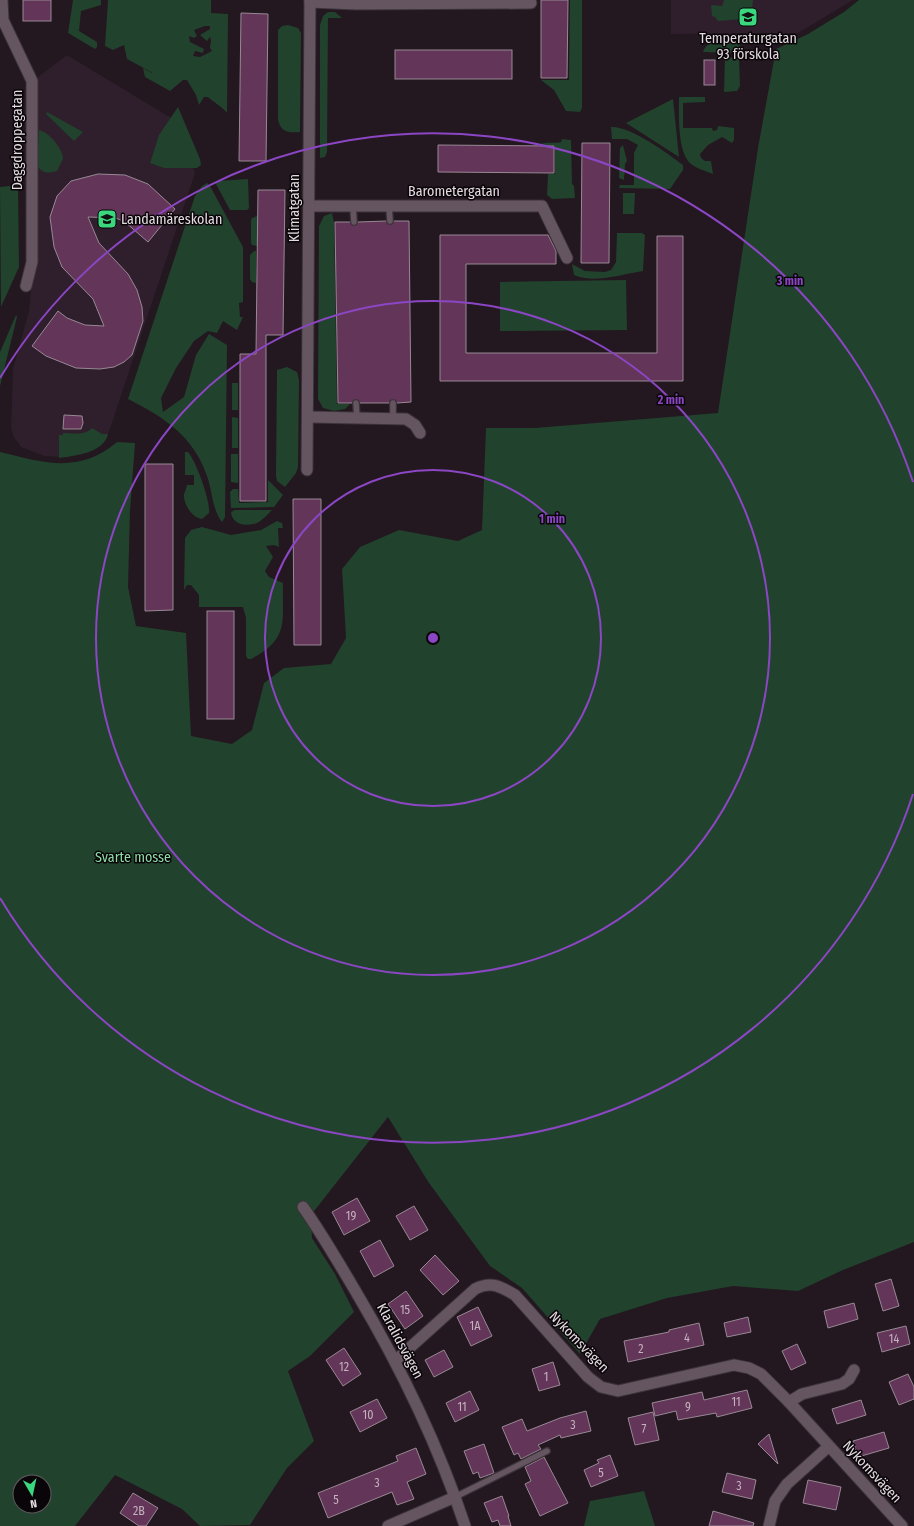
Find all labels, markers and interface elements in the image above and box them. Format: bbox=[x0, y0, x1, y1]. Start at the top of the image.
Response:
school or university icon: Temperaturgatan 93 förskola bbox=[737, 6, 759, 28]
place label: Temperaturgatan 93 förskola bbox=[699, 30, 797, 63]
street label: Daggdroppegatan bbox=[9, 90, 26, 190]
street label: Klimatgatan bbox=[286, 174, 303, 242]
street label: Barometergatan bbox=[408, 183, 500, 200]
school or university icon: Landamäreskolan bbox=[96, 208, 118, 230]
place label: Landamäreskolan bbox=[121, 211, 222, 228]
text: 3 min bbox=[776, 274, 803, 288]
text: 2 min bbox=[657, 393, 684, 407]
text: 1 min bbox=[539, 512, 565, 526]
centre of rings bbox=[426, 631, 440, 645]
park label: Svarte mosse bbox=[95, 849, 171, 866]
house number: 19 bbox=[346, 1209, 356, 1223]
street label: Klaralidsvägen bbox=[373, 1300, 427, 1382]
house number: 15 bbox=[400, 1303, 411, 1317]
street label: Nykomsvägen bbox=[546, 1308, 612, 1376]
house number: 1A bbox=[470, 1319, 481, 1333]
house number: 4 bbox=[684, 1331, 690, 1345]
house number: 14 bbox=[889, 1332, 899, 1346]
house number: 2 bbox=[638, 1342, 644, 1356]
house number: 12 bbox=[339, 1360, 349, 1374]
house number: 1 bbox=[544, 1370, 548, 1384]
house number: 11 bbox=[731, 1395, 741, 1409]
house number: 11 bbox=[457, 1400, 467, 1414]
house number: 9 bbox=[685, 1400, 691, 1414]
house number: 10 bbox=[363, 1408, 373, 1422]
house number: 3 bbox=[570, 1418, 576, 1432]
house number: 7 bbox=[642, 1422, 647, 1436]
street label: Nykomsvägen bbox=[839, 1438, 905, 1506]
house number: 5 bbox=[598, 1466, 604, 1480]
north arrow bbox=[12, 1474, 52, 1514]
house number: 3 bbox=[374, 1476, 380, 1490]
house number: 3 bbox=[736, 1479, 742, 1493]
house number: 5 bbox=[333, 1493, 339, 1507]
text: N bbox=[29, 1496, 38, 1510]
house number: 2B bbox=[133, 1504, 145, 1518]

